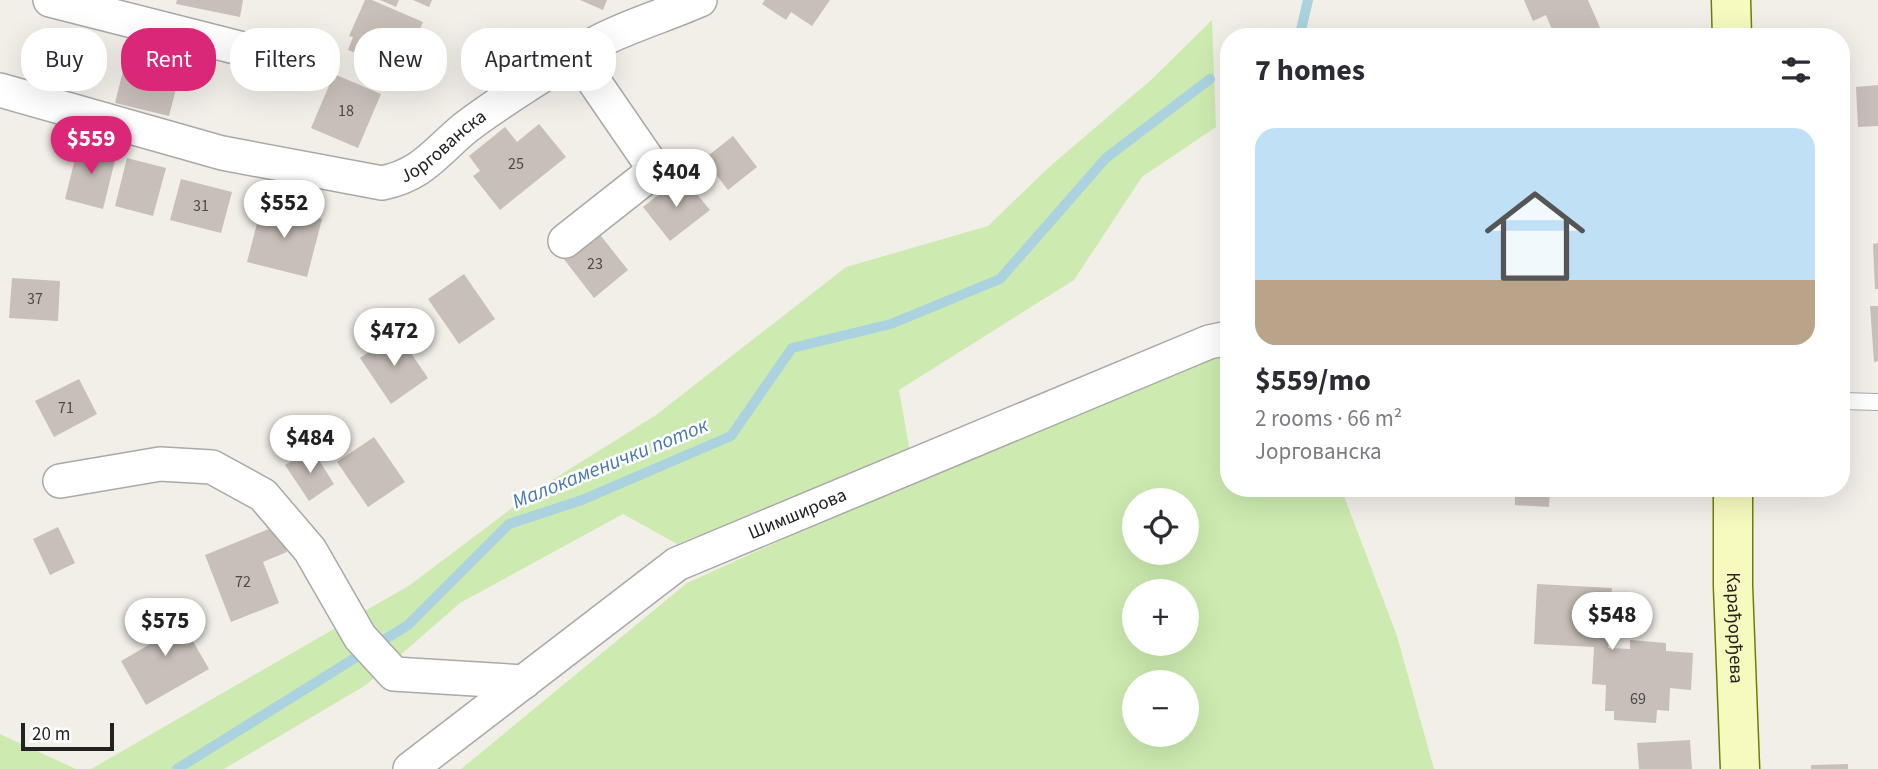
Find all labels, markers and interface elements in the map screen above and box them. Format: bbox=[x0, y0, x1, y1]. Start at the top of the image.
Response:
chip: Buy bbox=[21, 28, 107, 91]
chip: Rent bbox=[121, 28, 216, 91]
chip: Filters bbox=[230, 28, 340, 91]
chip: New bbox=[354, 28, 447, 91]
chip: Apartment bbox=[461, 28, 616, 91]
text: 7 homes bbox=[1255, 49, 1365, 92]
icon: filters bbox=[1777, 51, 1815, 89]
house number: 18 bbox=[338, 100, 354, 122]
street label: Јоргованска bbox=[396, 103, 492, 190]
pin: $559 bbox=[50, 116, 132, 176]
text: $559 bbox=[67, 122, 115, 155]
pin: $404 bbox=[635, 150, 717, 209]
house number: 25 bbox=[508, 153, 524, 175]
text: $404 bbox=[652, 155, 700, 188]
icon: home bbox=[1472, 173, 1598, 299]
pin: $552 bbox=[243, 180, 325, 240]
text: $552 bbox=[260, 186, 308, 219]
house number: 31 bbox=[193, 195, 209, 217]
house number: 23 bbox=[587, 253, 603, 275]
house number: 37 bbox=[27, 288, 43, 310]
pin: $472 bbox=[353, 308, 435, 368]
text: $472 bbox=[370, 314, 418, 347]
text: $559/mo bbox=[1255, 359, 1371, 402]
house number: 71 bbox=[58, 397, 74, 419]
text: 2 rooms · 66 m² bbox=[1255, 402, 1402, 435]
water label: Малокаменички поток bbox=[507, 410, 713, 516]
pin: $484 bbox=[269, 416, 351, 475]
text: $484 bbox=[286, 421, 334, 454]
text: Јоргованска bbox=[1255, 435, 1382, 468]
street label: Шимширова bbox=[744, 481, 851, 546]
map controls bbox=[1122, 488, 1199, 747]
button: locate bbox=[1122, 488, 1199, 565]
house number: 72 bbox=[235, 571, 251, 593]
street label: Карађорђева bbox=[1719, 572, 1750, 684]
button: + bbox=[1122, 579, 1199, 656]
pin: $548 bbox=[1571, 592, 1653, 652]
pin: $575 bbox=[124, 598, 206, 658]
text: $548 bbox=[1588, 598, 1636, 631]
text: $575 bbox=[141, 604, 189, 637]
button: − bbox=[1122, 670, 1199, 747]
house number: 69 bbox=[1630, 688, 1646, 710]
scale bar bbox=[21, 720, 114, 752]
text: 20 m bbox=[32, 721, 70, 748]

